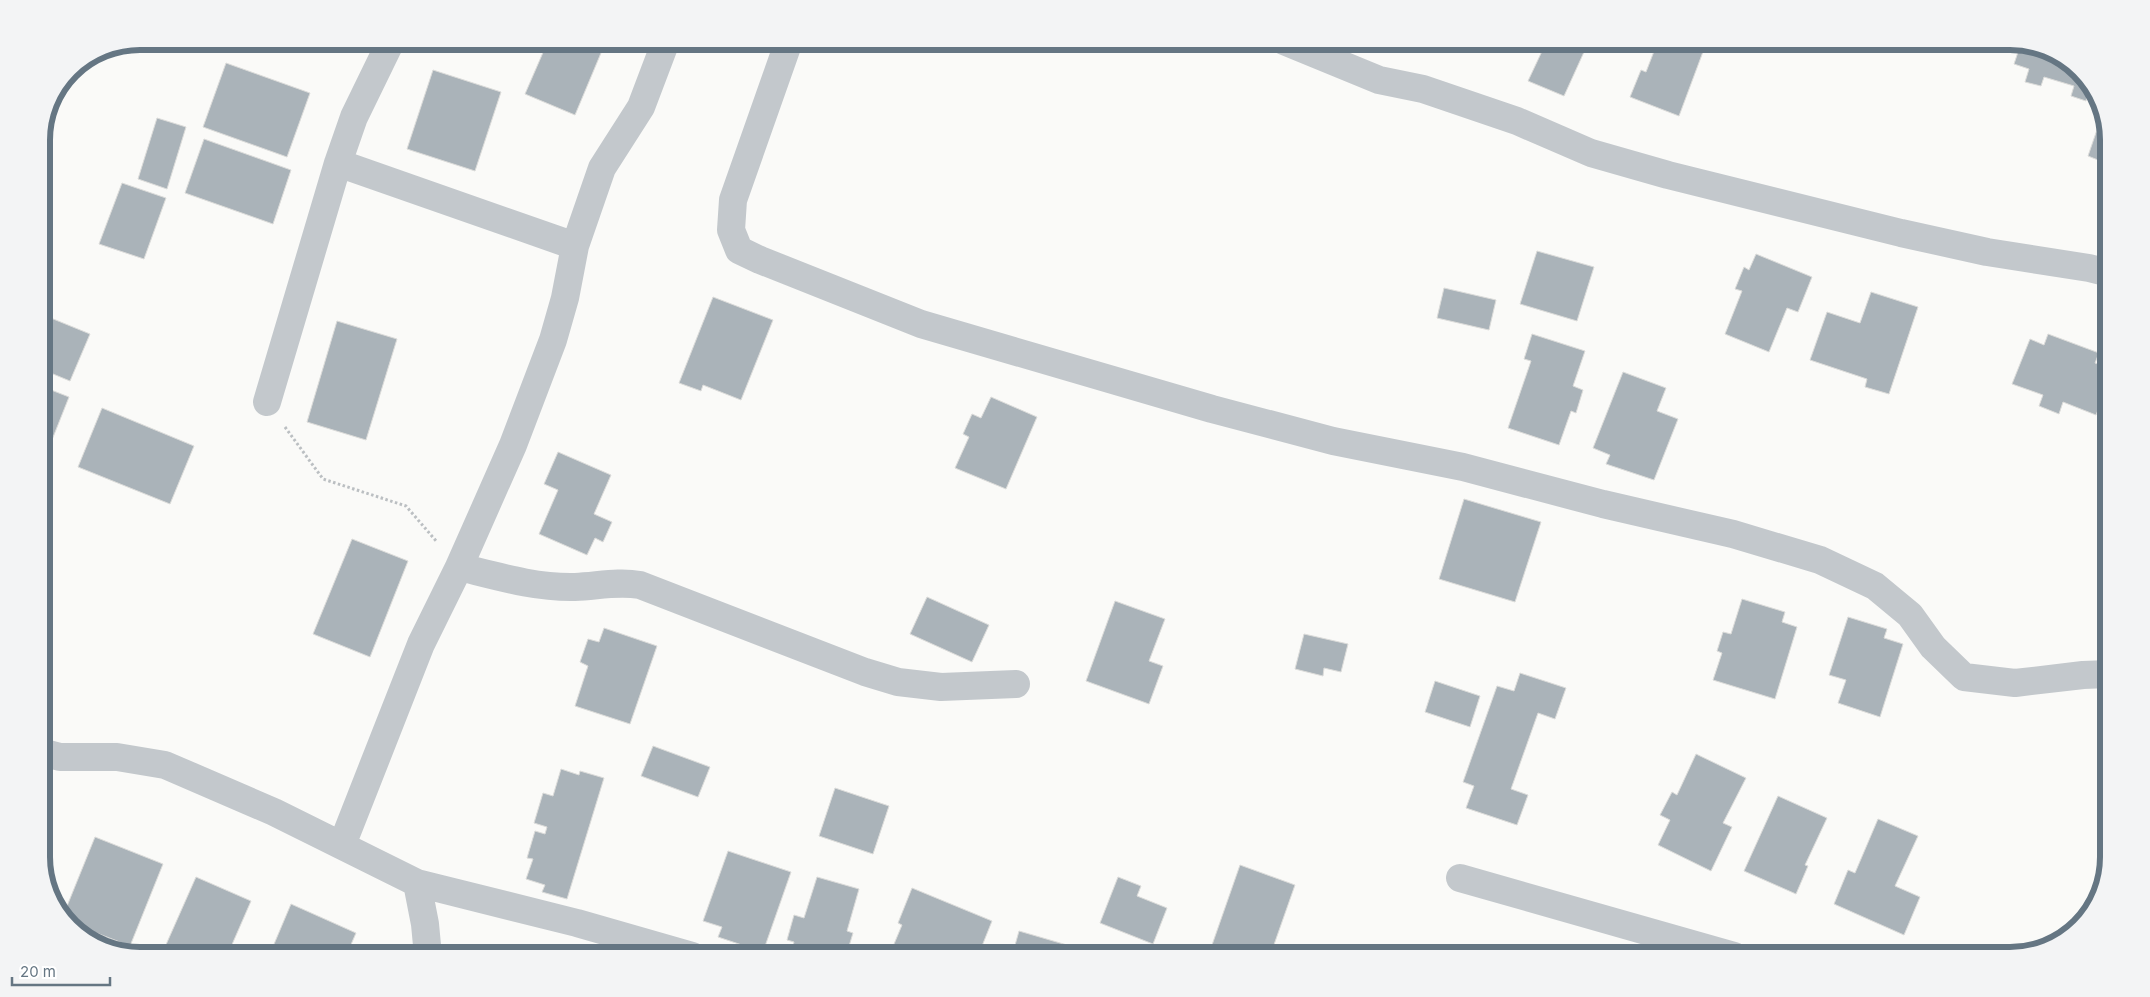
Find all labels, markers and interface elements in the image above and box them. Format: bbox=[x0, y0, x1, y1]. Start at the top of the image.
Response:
scale bar bbox=[12, 954, 110, 986]
text: 20 m bbox=[20, 962, 56, 981]

